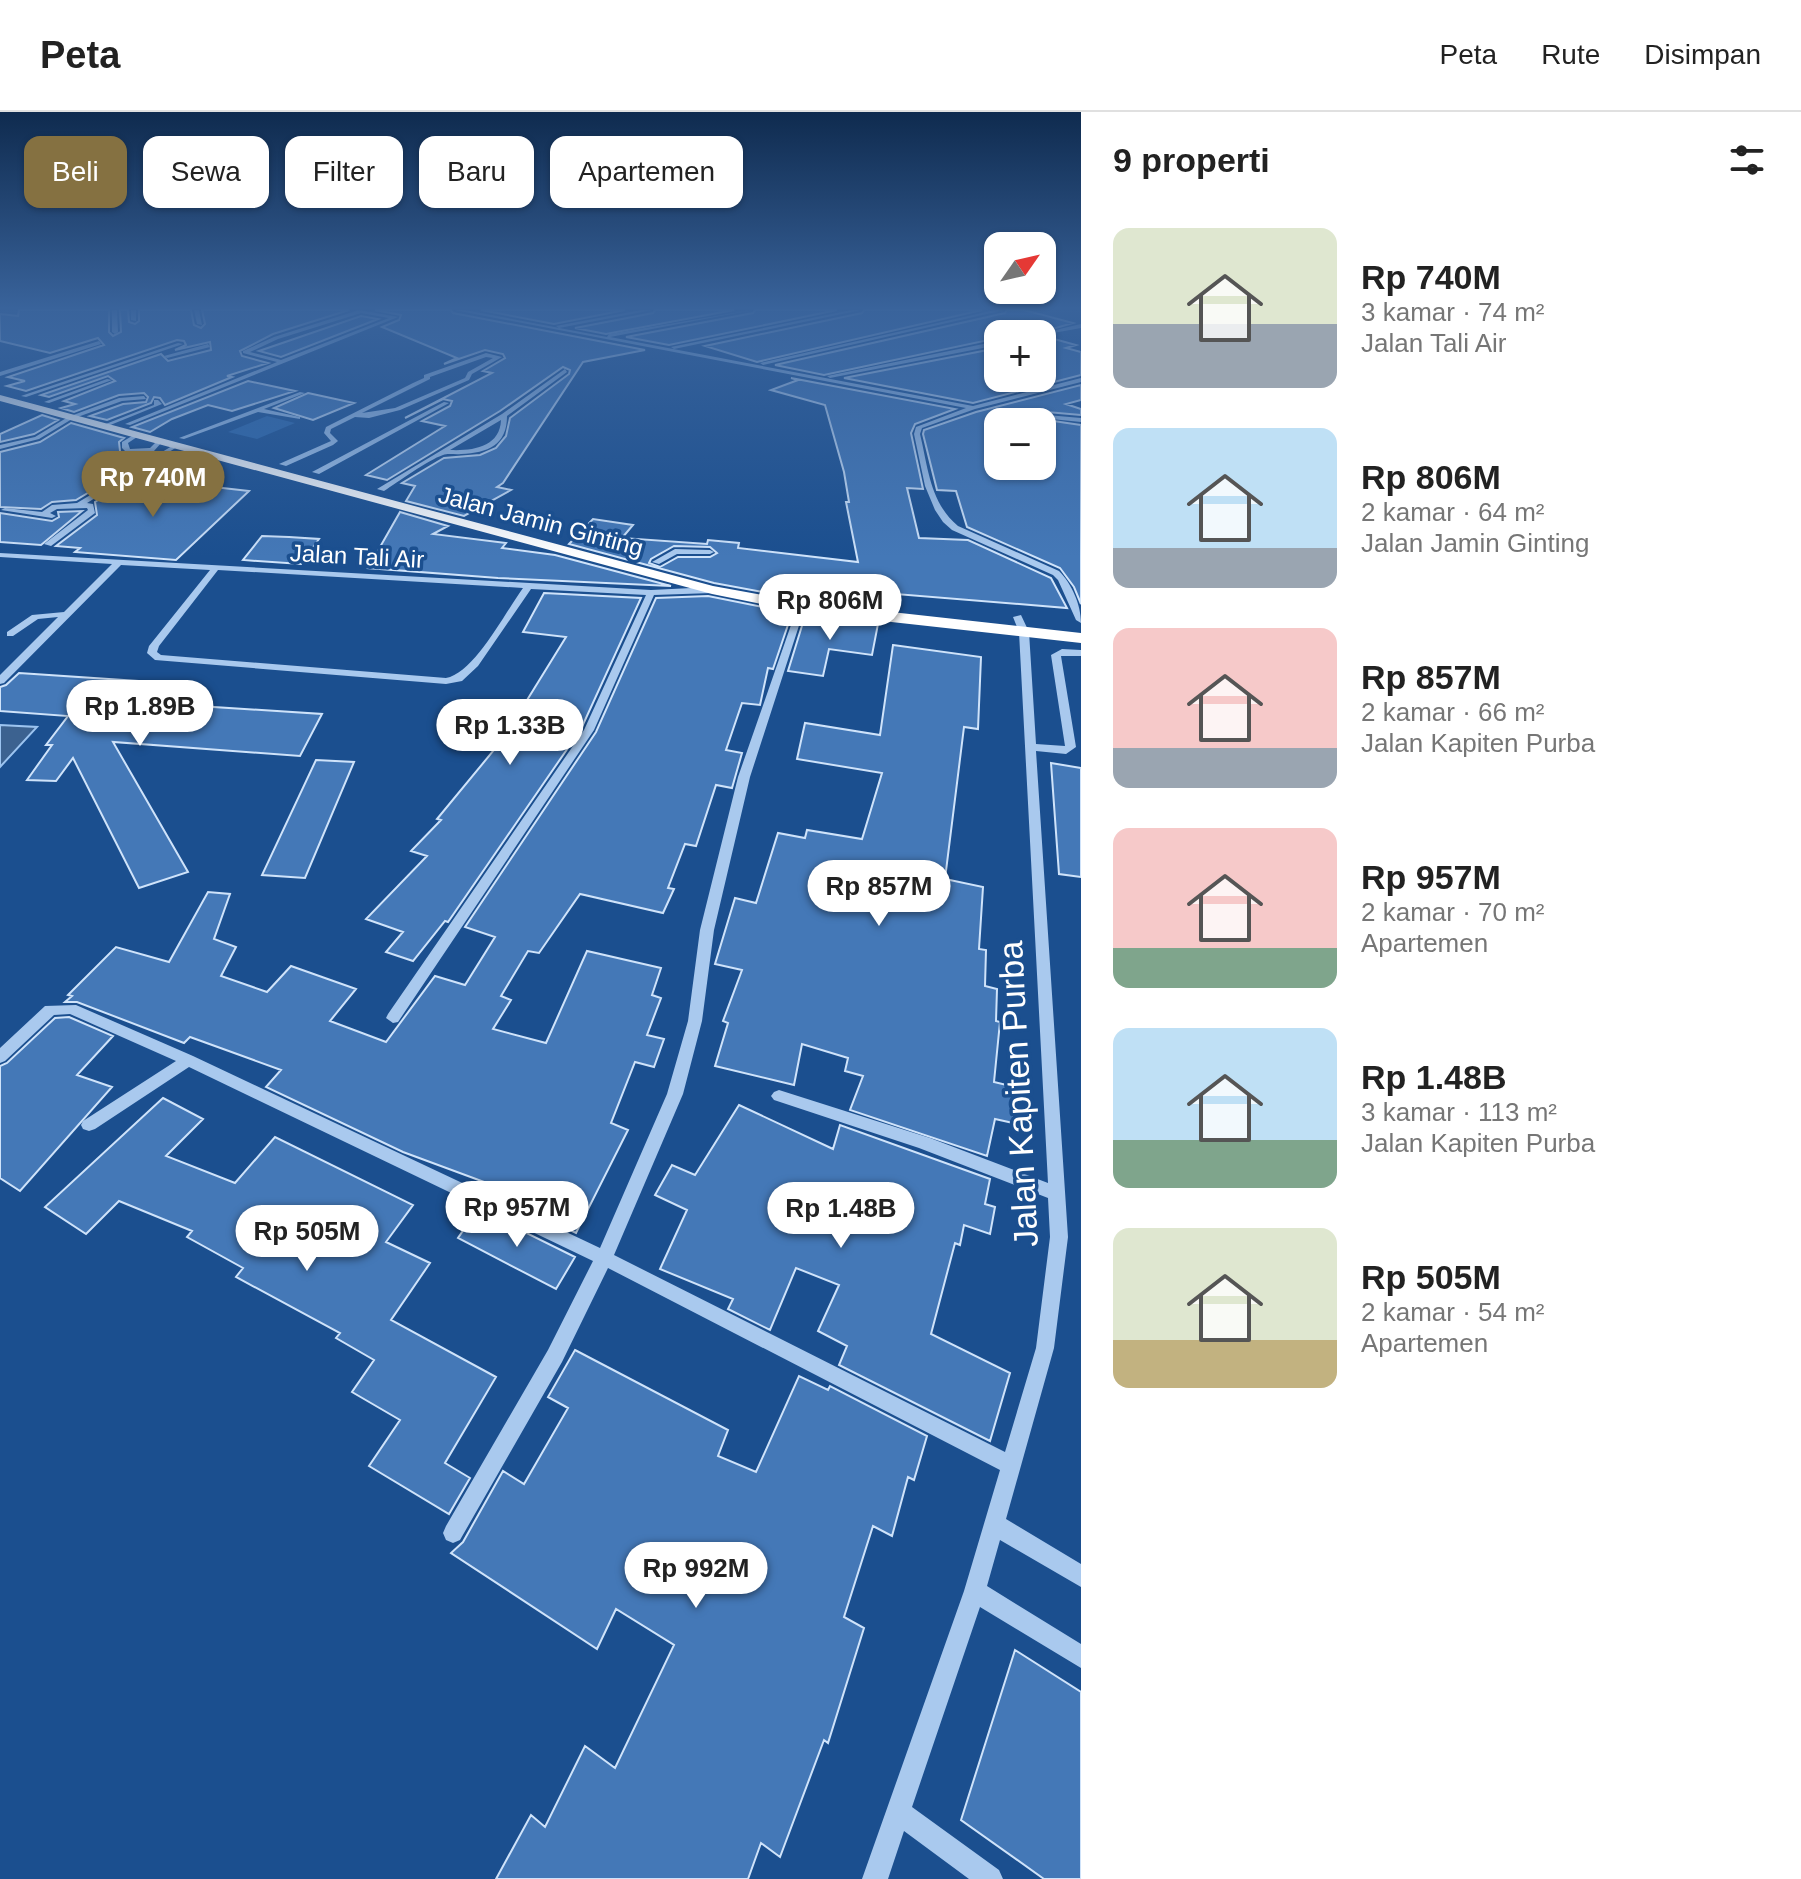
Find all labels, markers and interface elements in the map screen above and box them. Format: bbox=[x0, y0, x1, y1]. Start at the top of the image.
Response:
text: Peta bbox=[40, 34, 120, 76]
text: Peta bbox=[1440, 39, 1497, 70]
text: Rute bbox=[1541, 39, 1600, 70]
text: Disimpan bbox=[1644, 39, 1761, 70]
chip: Beli bbox=[24, 136, 127, 208]
chip: Sewa bbox=[143, 136, 269, 208]
chip: Filter bbox=[285, 136, 403, 208]
chip: Baru bbox=[419, 136, 534, 208]
chip: Apartemen bbox=[550, 136, 743, 208]
icon: filters bbox=[1725, 138, 1769, 182]
text: 9 properti bbox=[1113, 141, 1270, 179]
north arrow bbox=[984, 232, 1056, 304]
map controls bbox=[984, 232, 1056, 480]
text: Rp 740M bbox=[1361, 258, 1501, 296]
icon: home bbox=[1177, 260, 1273, 356]
text: 3 kamar · 74 m² bbox=[1361, 297, 1545, 327]
button: + bbox=[984, 320, 1056, 392]
text: Jalan Tali Air bbox=[1361, 328, 1507, 358]
button: − bbox=[984, 408, 1056, 480]
pin: Rp 740M bbox=[79, 451, 227, 519]
text: Rp 806M bbox=[1361, 458, 1501, 496]
icon: home bbox=[1177, 460, 1273, 556]
text: Rp 740M bbox=[100, 462, 206, 492]
street label: Jalan Jamin Ginting bbox=[436, 481, 646, 561]
text: 2 kamar · 64 m² bbox=[1361, 497, 1545, 527]
text: Jalan Jamin Ginting bbox=[1361, 528, 1589, 558]
street label: Jalan Tali Air bbox=[289, 539, 425, 573]
pin: Rp 806M bbox=[756, 574, 904, 642]
text: Rp 806M bbox=[777, 585, 883, 615]
text: Rp 857M bbox=[1361, 658, 1501, 696]
icon: home bbox=[1177, 660, 1273, 756]
pin: Rp 1.89B bbox=[57, 680, 223, 748]
text: Rp 1.89B bbox=[84, 691, 196, 721]
text: 2 kamar · 66 m² bbox=[1361, 697, 1545, 727]
pin: Rp 1.33B bbox=[427, 699, 593, 767]
text: Rp 1.33B bbox=[454, 710, 566, 740]
text: Jalan Kapiten Purba bbox=[1361, 728, 1595, 758]
text: Rp 957M bbox=[1361, 858, 1501, 896]
pin: Rp 857M bbox=[805, 860, 953, 928]
icon: home bbox=[1177, 860, 1273, 956]
text: Rp 857M bbox=[826, 871, 932, 901]
text: 2 kamar · 70 m² bbox=[1361, 897, 1545, 927]
text: Apartemen bbox=[1361, 928, 1488, 958]
street label: Jalan Kapiten Purba bbox=[991, 940, 1045, 1248]
text: Rp 1.48B bbox=[1361, 1058, 1507, 1096]
icon: home bbox=[1177, 1060, 1273, 1156]
text: 3 kamar · 113 m² bbox=[1361, 1097, 1557, 1127]
text: Jalan Kapiten Purba bbox=[1361, 1128, 1595, 1158]
pin: Rp 957M bbox=[443, 1181, 591, 1249]
pin: Rp 1.48B bbox=[758, 1182, 924, 1250]
text: Rp 957M bbox=[464, 1192, 570, 1222]
text: Rp 1.48B bbox=[785, 1193, 897, 1223]
pin: Rp 505M bbox=[233, 1205, 381, 1273]
text: Rp 505M bbox=[254, 1216, 360, 1246]
text: Rp 505M bbox=[1361, 1258, 1501, 1296]
icon: home bbox=[1177, 1260, 1273, 1356]
text: 2 kamar · 54 m² bbox=[1361, 1297, 1545, 1327]
text: Apartemen bbox=[1361, 1328, 1488, 1358]
pin: Rp 992M bbox=[622, 1542, 770, 1610]
text: Rp 992M bbox=[643, 1553, 749, 1583]

